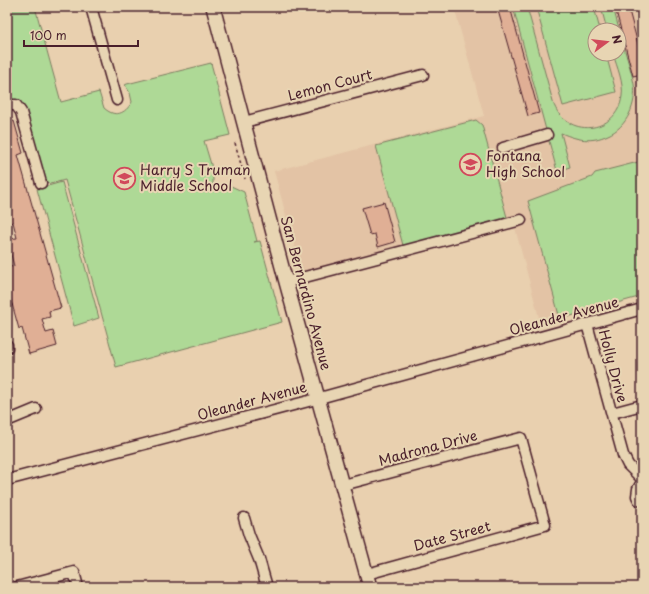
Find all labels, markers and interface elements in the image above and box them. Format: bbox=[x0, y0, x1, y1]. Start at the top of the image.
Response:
scale bar bbox=[24, 22, 138, 48]
north arrow bbox=[587, 22, 627, 62]
text: 100 m bbox=[30, 26, 67, 44]
text: N bbox=[608, 33, 627, 46]
street label: Lemon Court bbox=[285, 63, 375, 106]
place label: Fontana High School bbox=[486, 145, 565, 182]
school or university icon: Fontana High School bbox=[458, 151, 484, 177]
place label: Harry S Truman Middle School bbox=[140, 159, 251, 196]
school or university icon: Harry S Truman Middle School bbox=[112, 165, 138, 191]
street label: San Bernardino Avenue bbox=[276, 213, 337, 373]
street label: Oleander Avenue bbox=[507, 291, 621, 340]
street label: Holly Drive bbox=[594, 327, 633, 405]
street label: Oleander Avenue bbox=[195, 376, 309, 425]
street label: Madrona Drive bbox=[376, 424, 480, 471]
street label: Date Street bbox=[411, 515, 493, 556]

